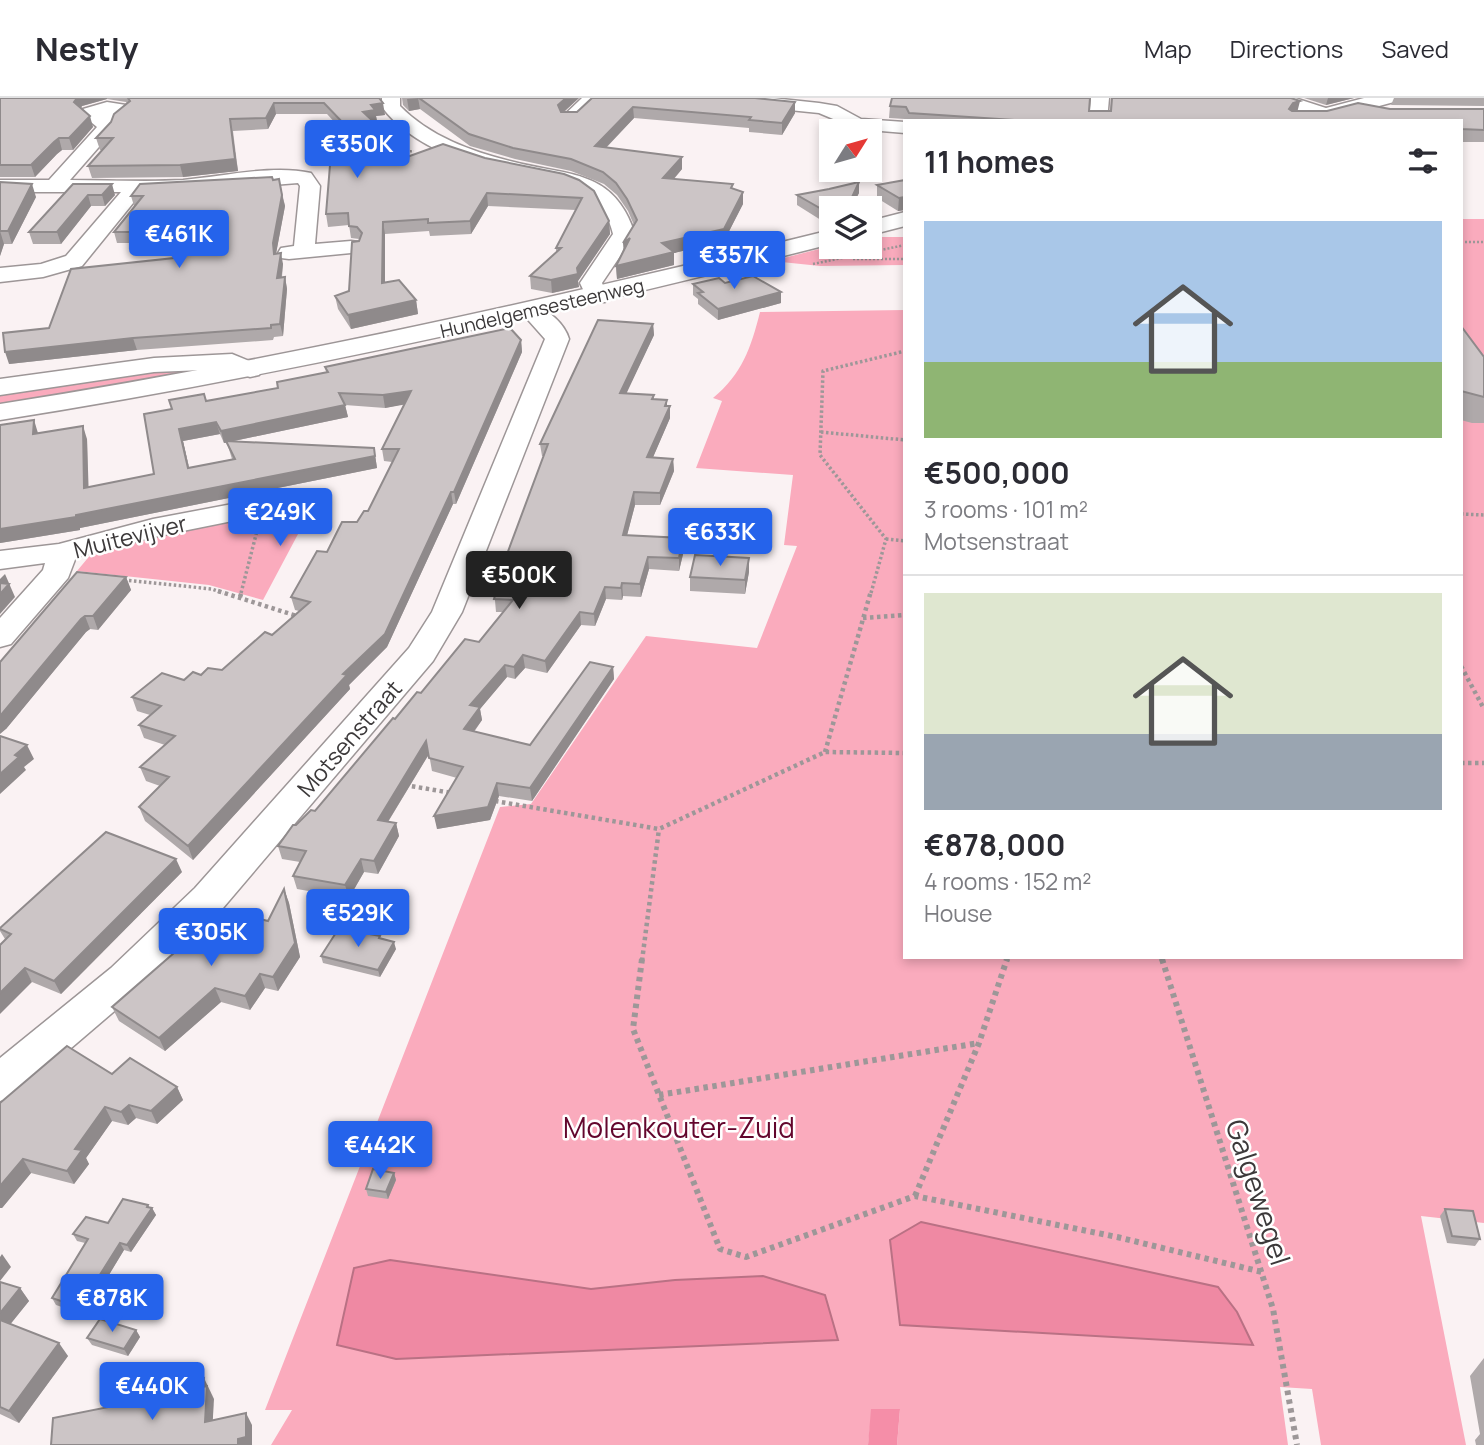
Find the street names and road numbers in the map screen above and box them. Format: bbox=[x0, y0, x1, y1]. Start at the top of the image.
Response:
street label: Hundelgemsesteenweg bbox=[437, 272, 647, 344]
street label: Muitevijver bbox=[70, 506, 190, 566]
street label: Motsenstraat bbox=[289, 673, 409, 803]
street label: Galgewegel bbox=[1218, 1114, 1300, 1270]

